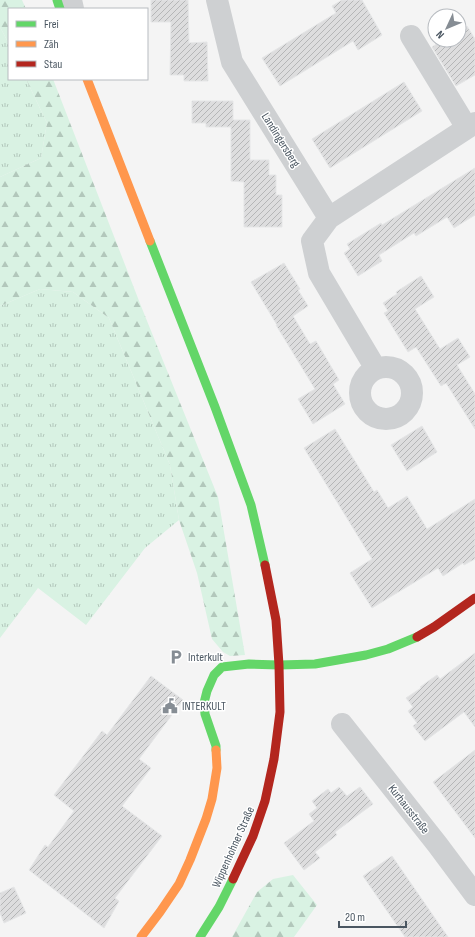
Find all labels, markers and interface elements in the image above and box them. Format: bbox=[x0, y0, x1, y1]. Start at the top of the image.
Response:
legend bbox=[8, 8, 148, 80]
north arrow bbox=[427, 8, 467, 48]
text: Frei bbox=[44, 17, 59, 32]
text: N bbox=[433, 28, 447, 41]
text: Zäh bbox=[44, 37, 59, 52]
text: Stau bbox=[44, 57, 62, 72]
street label: Landingersberg bbox=[258, 110, 303, 170]
parking icon: Interkult bbox=[167, 648, 185, 666]
place label: Interkult bbox=[188, 650, 223, 665]
public building icon: INTERKULT bbox=[161, 697, 179, 715]
place label: INTERKULT bbox=[182, 699, 226, 714]
street label: Kurhausstraße bbox=[385, 782, 433, 837]
street label: Wippenhohner Straße bbox=[209, 804, 258, 890]
scale bar bbox=[339, 903, 406, 929]
text: 20 m bbox=[345, 910, 365, 925]

